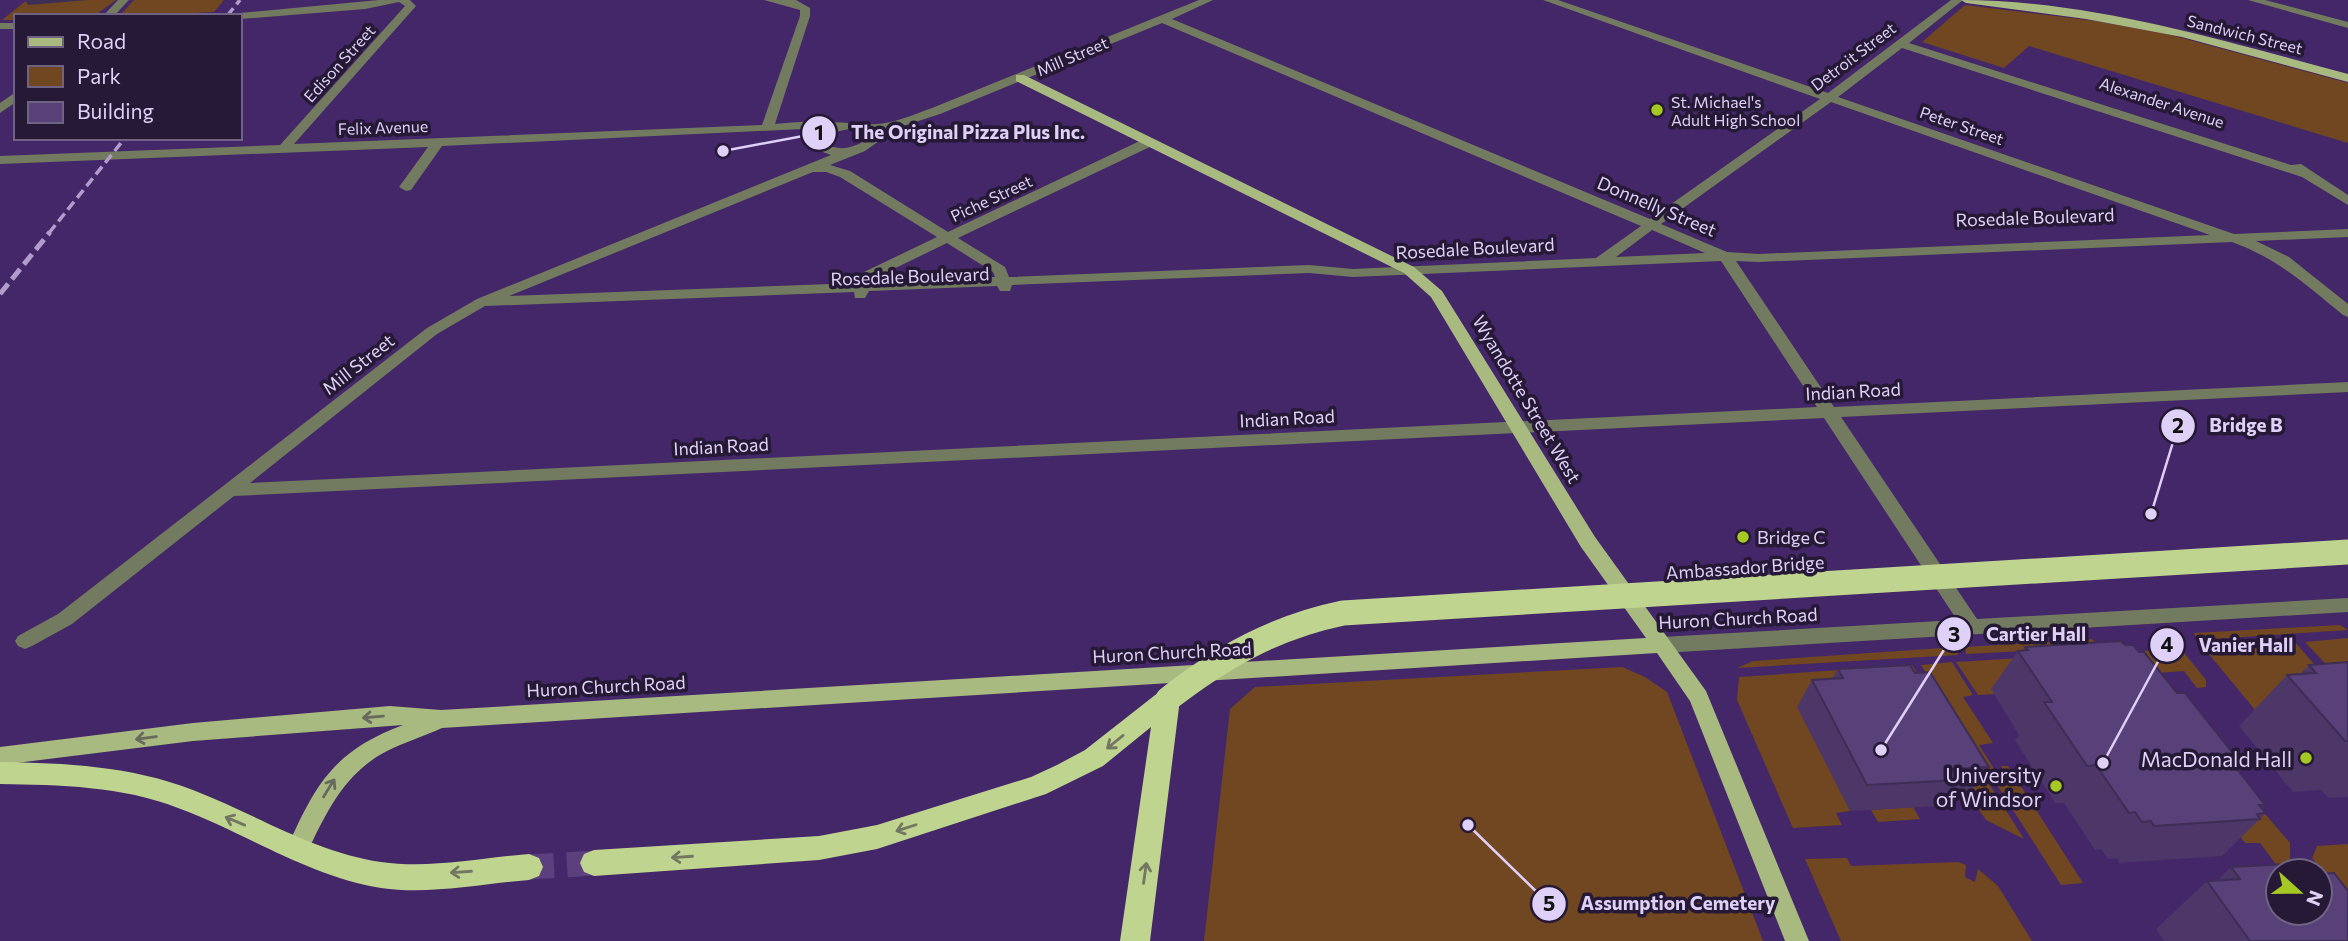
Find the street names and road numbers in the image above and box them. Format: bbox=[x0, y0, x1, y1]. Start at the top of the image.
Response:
street label: Sandwich Street bbox=[2185, 10, 2305, 58]
street label: Detroit Street bbox=[1807, 18, 1900, 94]
street label: Edison Street bbox=[299, 20, 379, 105]
street label: Mill Street bbox=[1033, 32, 1111, 80]
street label: Alexander Avenue bbox=[2097, 73, 2227, 131]
street label: Peter Street bbox=[1917, 102, 2007, 148]
street label: Felix Avenue bbox=[338, 116, 428, 138]
street label: Piche Street bbox=[947, 171, 1035, 225]
street label: Donnelly Street bbox=[1594, 171, 1720, 241]
street label: Rosedale Boulevard bbox=[1955, 203, 2115, 231]
street label: Rosedale Boulevard bbox=[1395, 233, 1555, 263]
street label: Rosedale Boulevard bbox=[830, 262, 990, 290]
street label: Wyandotte Street West bbox=[1468, 311, 1586, 487]
street label: Mill Street bbox=[318, 329, 398, 399]
street label: Indian Road bbox=[1805, 378, 1901, 404]
street label: Indian Road bbox=[1239, 405, 1335, 431]
street label: Indian Road bbox=[673, 433, 769, 459]
street label: Ambassador Bridge bbox=[1665, 550, 1825, 584]
street label: Huron Church Road bbox=[1658, 603, 1818, 633]
street label: Huron Church Road bbox=[1092, 637, 1252, 667]
street label: Huron Church Road bbox=[526, 671, 686, 701]

